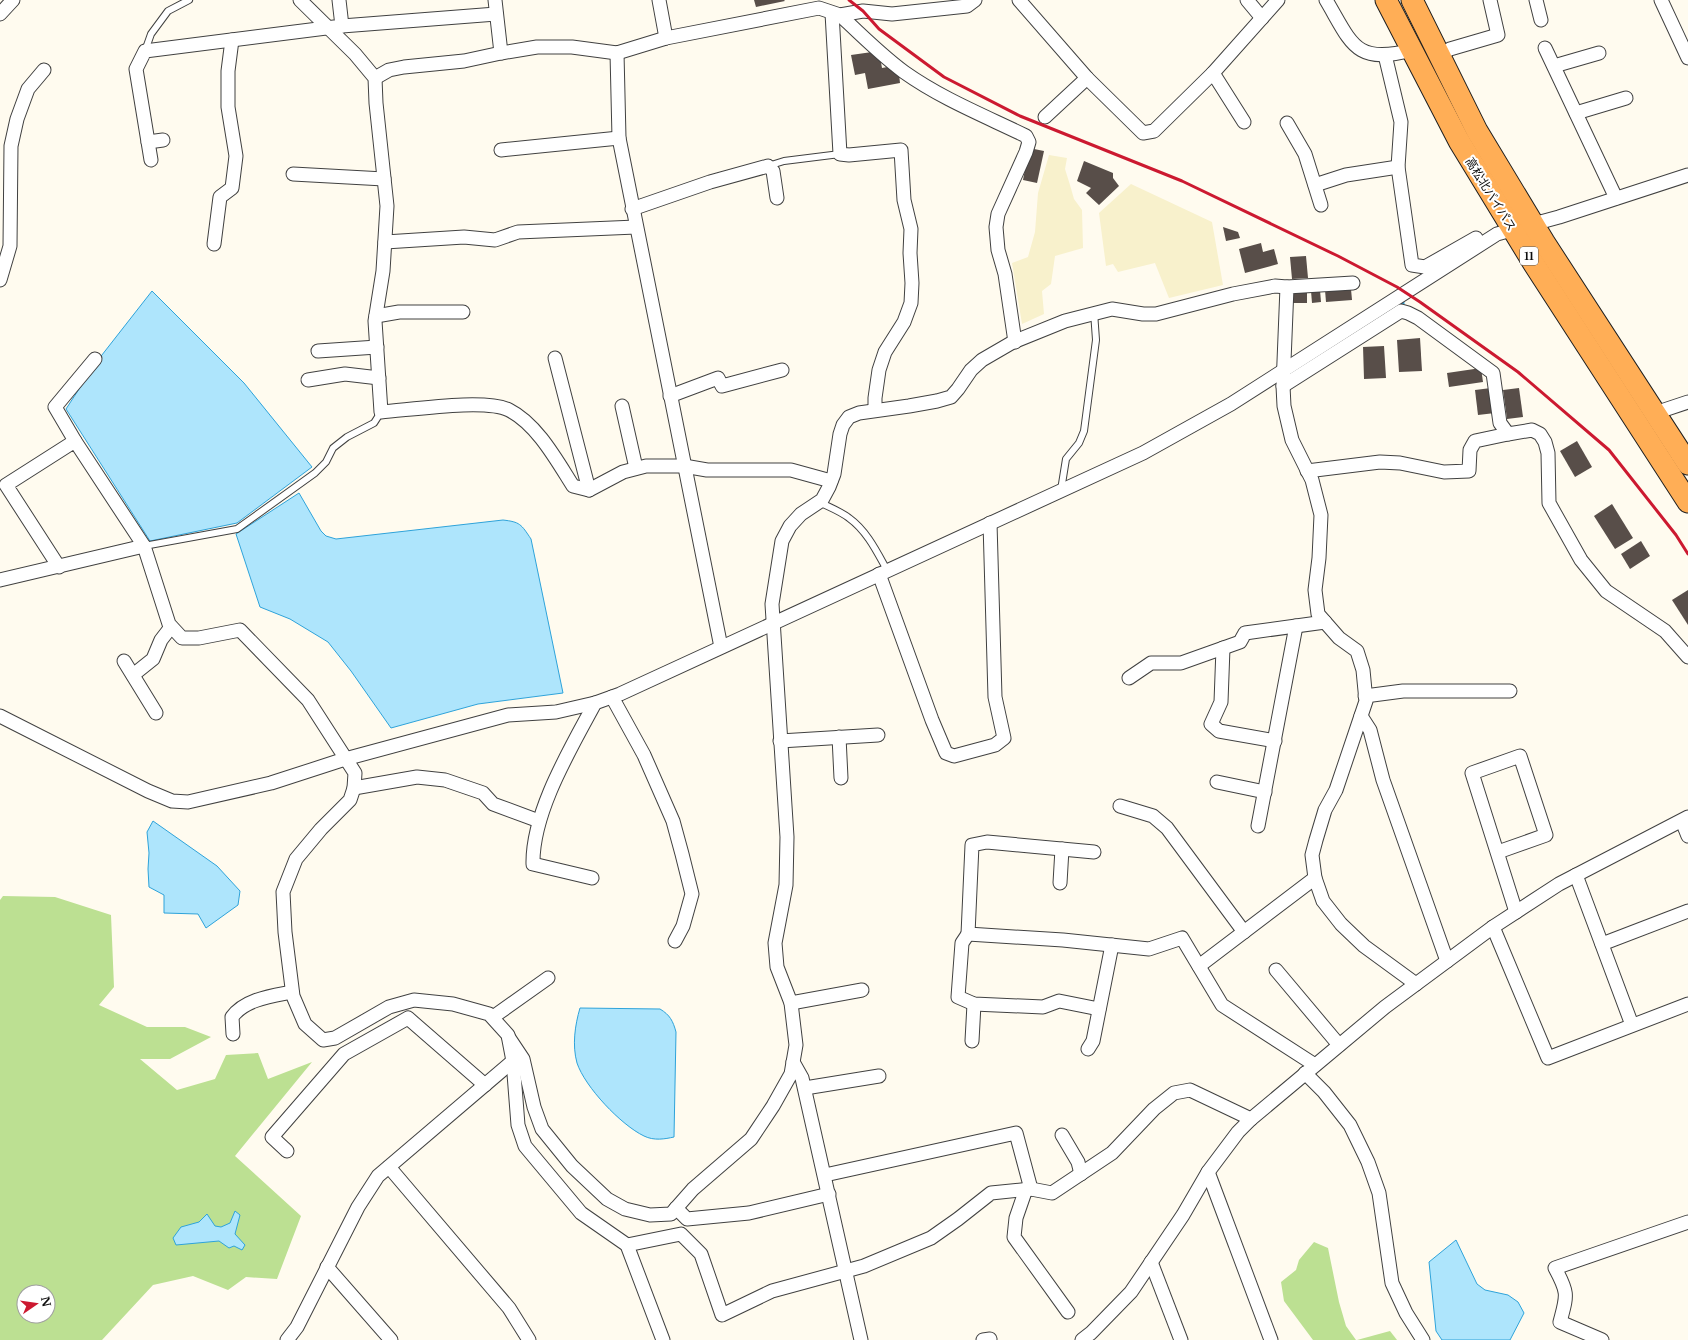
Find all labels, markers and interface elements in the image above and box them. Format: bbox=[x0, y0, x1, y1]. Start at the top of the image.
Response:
street label: 高松北バイパス bbox=[1462, 155, 1520, 233]
road number: 11 bbox=[1520, 247, 1538, 265]
north arrow bbox=[16, 1284, 56, 1324]
text: N bbox=[38, 1295, 54, 1309]

